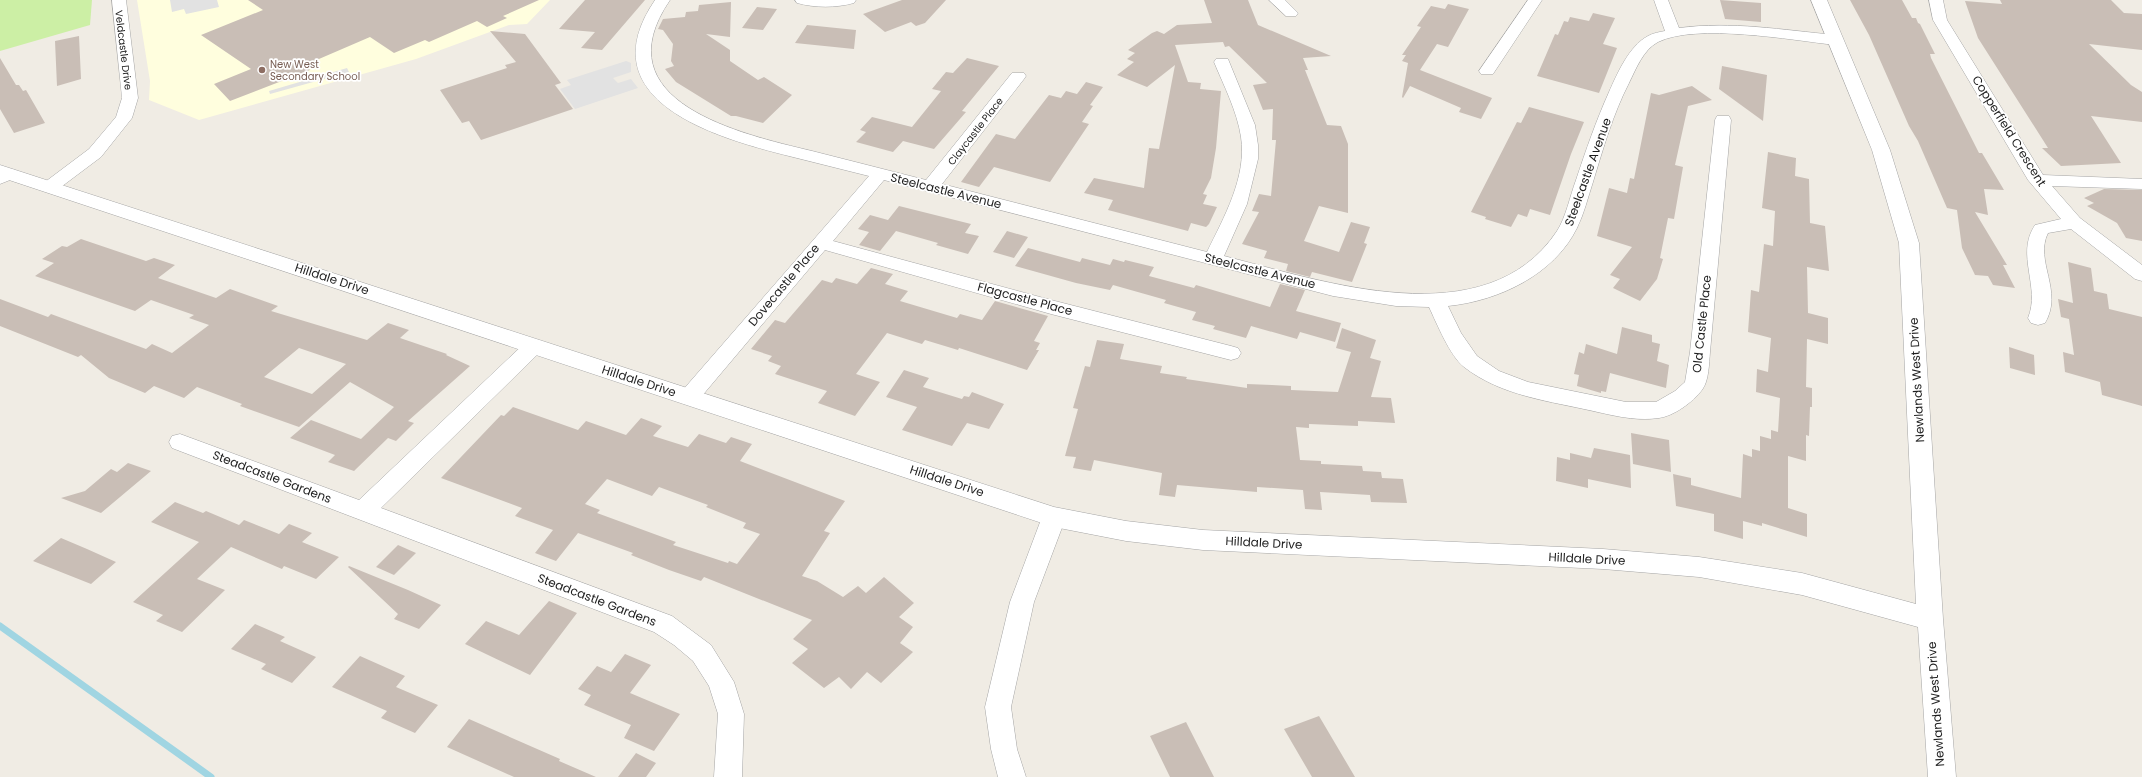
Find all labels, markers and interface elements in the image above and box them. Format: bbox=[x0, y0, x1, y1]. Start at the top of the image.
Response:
street label: Veldcastle Drive bbox=[111, 9, 136, 91]
place label: New West Secondary School bbox=[270, 57, 360, 84]
marker: New West Secondary School bbox=[257, 65, 267, 75]
street label: Copperfield Crescent bbox=[1968, 72, 2051, 189]
street label: Claycastle Place bbox=[944, 94, 1007, 169]
street label: Steelcastle Avenue bbox=[1560, 115, 1615, 228]
street label: Steelcastle Avenue bbox=[889, 168, 1003, 213]
street label: Dovecastle Place bbox=[744, 240, 823, 329]
street label: Steelcastle Avenue bbox=[1203, 248, 1317, 293]
street label: Hilldale Drive bbox=[293, 259, 371, 299]
street label: Old Castle Place bbox=[1688, 274, 1715, 374]
street label: Flagcastle Place bbox=[976, 278, 1074, 319]
street label: Newlands West Drive bbox=[1905, 317, 1928, 443]
street label: Hilldale Drive bbox=[600, 361, 678, 401]
street label: Steadcastle Gardens bbox=[210, 446, 334, 507]
street label: Hilldale Drive bbox=[908, 461, 986, 501]
street label: Hilldale Drive bbox=[1225, 532, 1303, 553]
street label: Hilldale Drive bbox=[1548, 548, 1626, 569]
street label: Steadcastle Gardens bbox=[535, 569, 659, 630]
street label: Newlands West Drive bbox=[1923, 641, 1948, 767]

